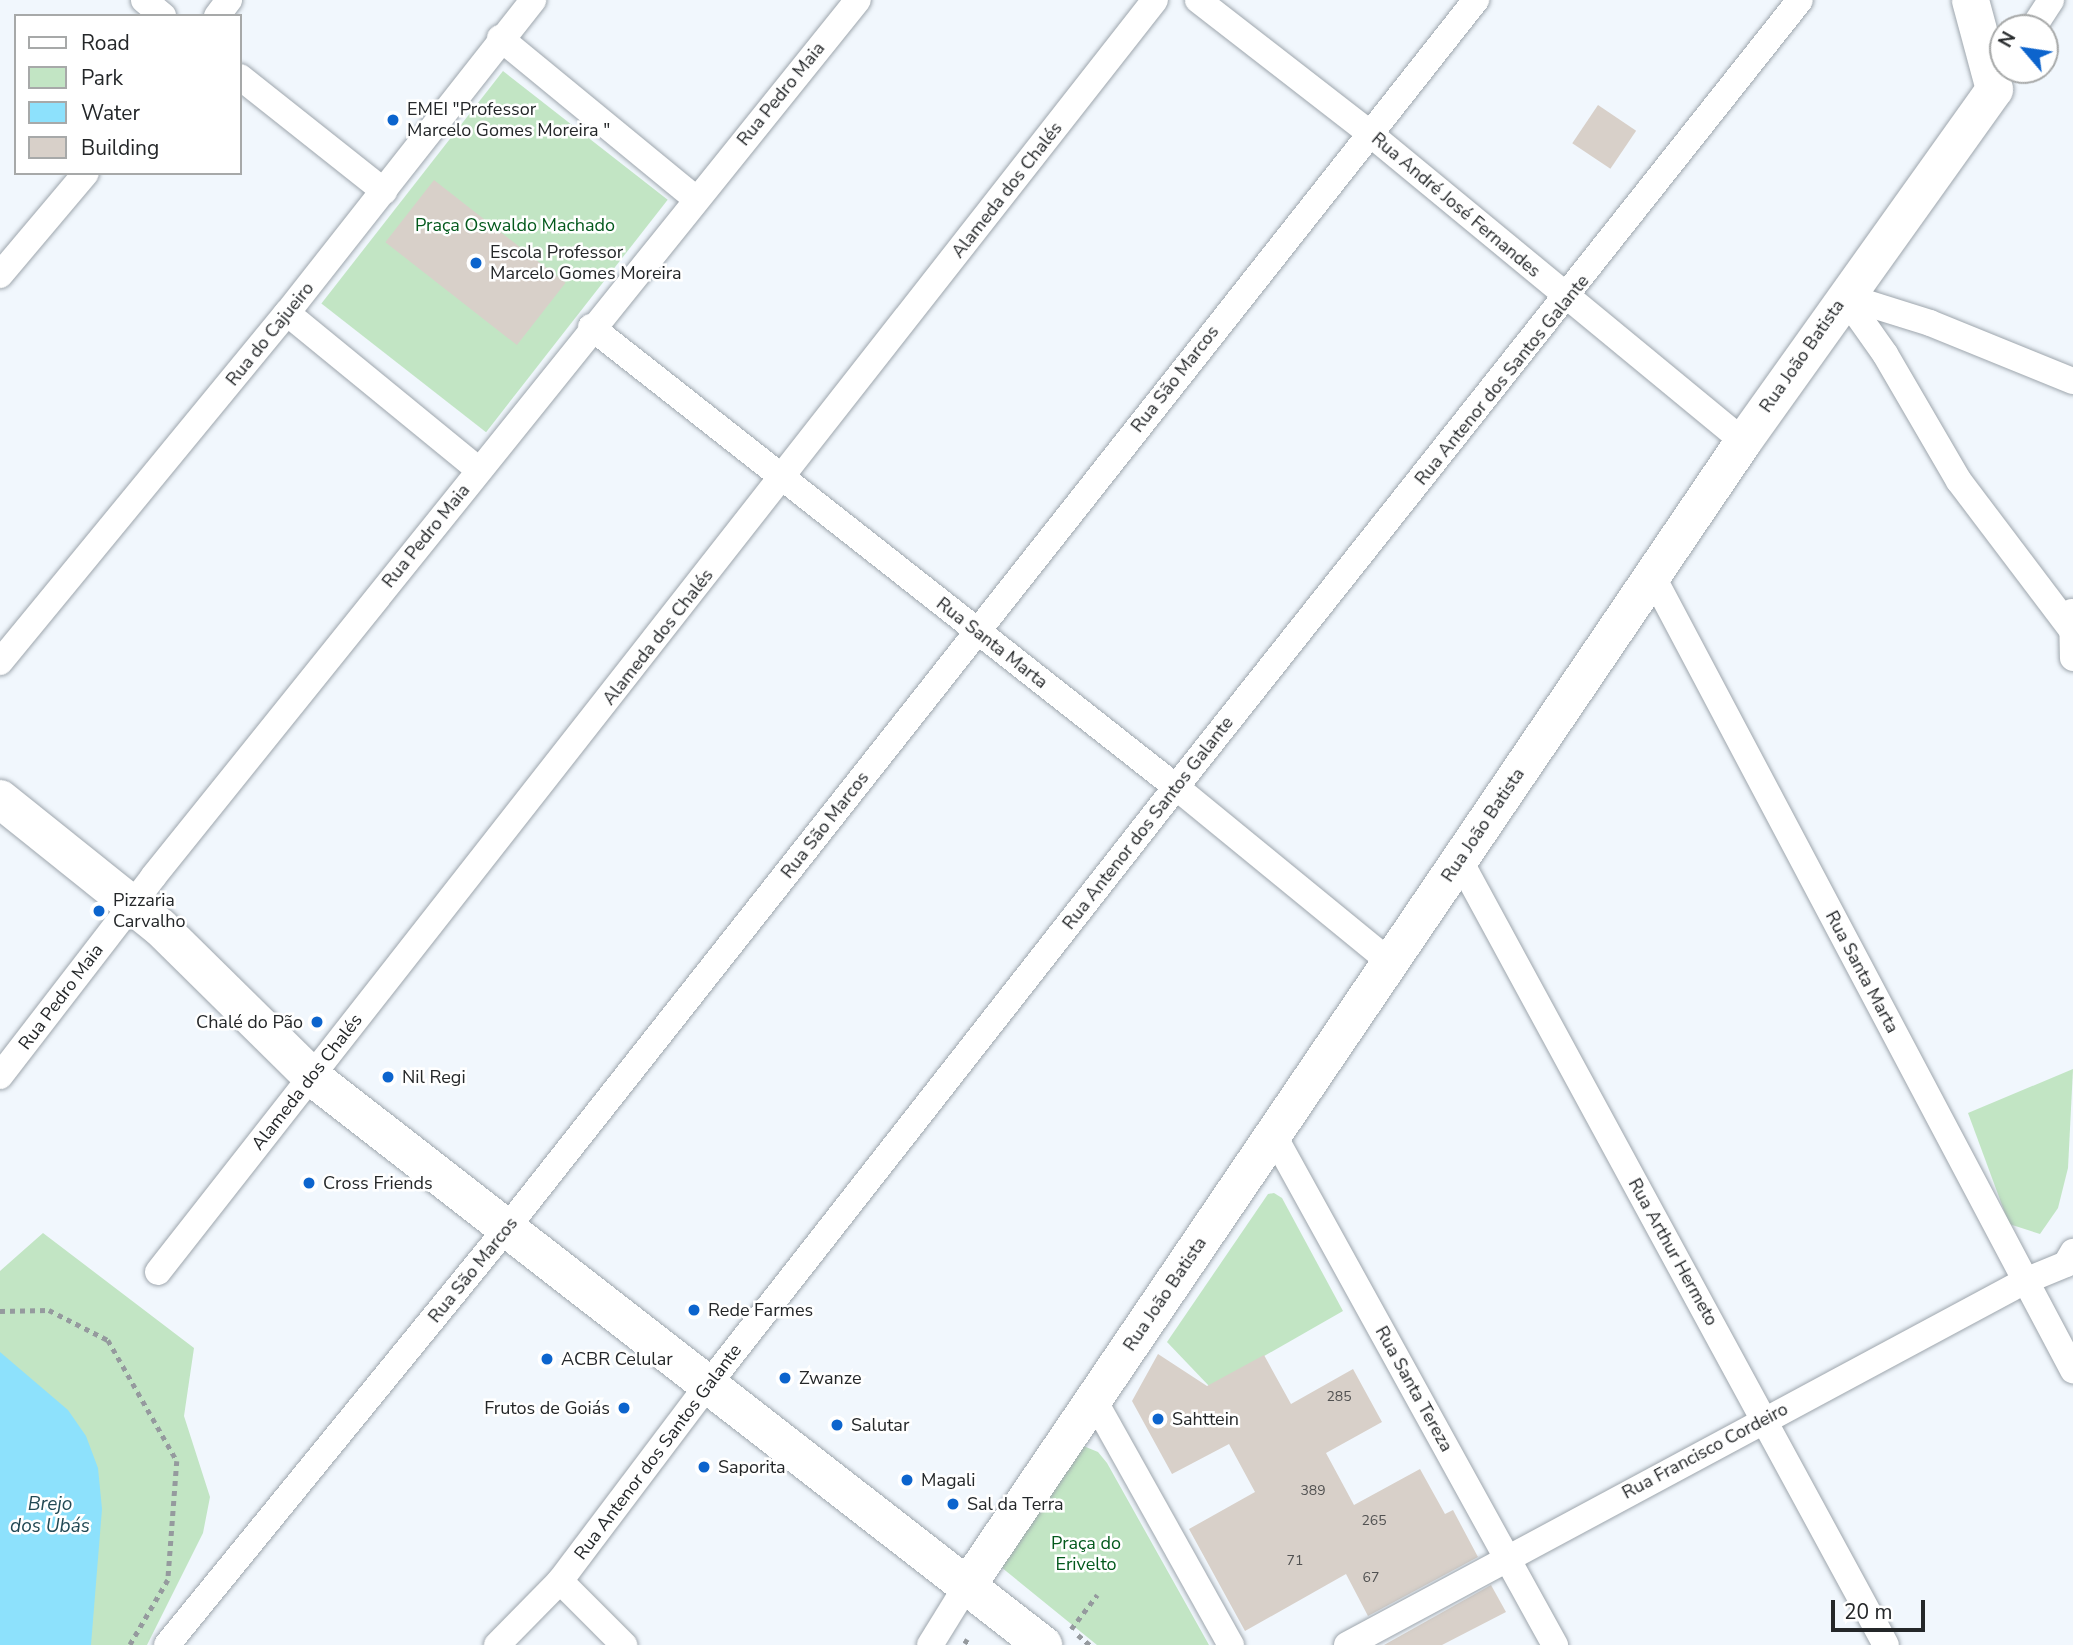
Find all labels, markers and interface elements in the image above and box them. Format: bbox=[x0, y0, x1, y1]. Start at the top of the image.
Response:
legend bbox=[14, 14, 242, 175]
north arrow bbox=[1989, 14, 2059, 84]
text: N bbox=[1993, 27, 2022, 52]
text: Road bbox=[81, 29, 130, 57]
street label: Rua Pedro Maia bbox=[733, 38, 829, 150]
text: Park bbox=[81, 64, 123, 92]
text: Water bbox=[81, 99, 140, 127]
place label: EMEI "Professor Marcelo Gomes Moreira " bbox=[407, 99, 610, 142]
marker: EMEI "Professor Marcelo Gomes Moreira " bbox=[385, 112, 401, 128]
street label: Alameda dos Chalés bbox=[947, 118, 1067, 262]
street label: Rua André José Fernandes bbox=[1367, 128, 1545, 282]
text: Building bbox=[81, 134, 159, 162]
park label: Praça Oswaldo Machado bbox=[415, 214, 615, 236]
place label: Escola Professor Marcelo Gomes Moreira bbox=[490, 242, 682, 284]
marker: Escola Professor Marcelo Gomes Moreira bbox=[468, 255, 484, 271]
street label: Rua Antenor dos Santos Galante bbox=[1410, 270, 1594, 490]
street label: Rua do Cajueiro bbox=[222, 278, 318, 390]
street label: Rua João Batista bbox=[1755, 295, 1849, 417]
street label: Rua São Marcos bbox=[1127, 321, 1223, 437]
street label: Rua Pedro Maia bbox=[378, 480, 474, 592]
street label: Alameda dos Chalés bbox=[598, 565, 718, 709]
street label: Rua Santa Marta bbox=[932, 593, 1052, 693]
street label: Rua Antenor dos Santos Galante bbox=[1058, 712, 1238, 934]
street label: Rua João Batista bbox=[1437, 764, 1529, 886]
street label: Rua São Marcos bbox=[777, 767, 873, 883]
place label: Pizzaria Carvalho bbox=[113, 890, 186, 932]
marker: Pizzaria Carvalho bbox=[91, 903, 107, 919]
street label: Rua Santa Marta bbox=[1821, 907, 1903, 1037]
street label: Rua Pedro Maia bbox=[14, 940, 108, 1054]
street label: Alameda dos Chalés bbox=[247, 1010, 367, 1154]
place label: Chalé do Pão bbox=[196, 1011, 303, 1033]
marker: Chalé do Pão bbox=[309, 1014, 325, 1030]
place label: Nil Regi bbox=[402, 1066, 466, 1088]
marker: Nil Regi bbox=[380, 1069, 396, 1085]
place label: Cross Friends bbox=[323, 1172, 433, 1194]
marker: Cross Friends bbox=[301, 1175, 317, 1191]
street label: Rua Arthur Hermeto bbox=[1624, 1175, 1722, 1329]
street label: Rua São Marcos bbox=[424, 1213, 522, 1327]
street label: Rua João Batista bbox=[1119, 1233, 1211, 1355]
place label: Rede Farmes bbox=[708, 1299, 813, 1321]
marker: Rede Farmes bbox=[686, 1302, 702, 1318]
street label: Rua Santa Tereza bbox=[1371, 1322, 1457, 1456]
street label: Rua Antenor dos Santos Galante bbox=[570, 1340, 746, 1564]
place label: ACBR Celular bbox=[561, 1348, 673, 1370]
marker: ACBR Celular bbox=[539, 1351, 555, 1367]
place label: Zwanze bbox=[799, 1367, 862, 1389]
marker: Zwanze bbox=[777, 1370, 793, 1386]
house number: 285 bbox=[1326, 1389, 1352, 1405]
place label: Frutos de Goiás bbox=[484, 1397, 610, 1419]
street label: Rua Francisco Cordeiro bbox=[1618, 1398, 1792, 1504]
marker: Frutos de Goiás bbox=[616, 1400, 632, 1416]
place label: Sahttein bbox=[1172, 1408, 1239, 1430]
marker: Sahttein bbox=[1150, 1411, 1166, 1427]
place label: Salutar bbox=[851, 1414, 909, 1436]
marker: Salutar bbox=[829, 1417, 845, 1433]
place label: Saporita bbox=[718, 1456, 786, 1478]
marker: Saporita bbox=[696, 1459, 712, 1475]
place label: Magali bbox=[921, 1469, 976, 1491]
marker: Magali bbox=[899, 1472, 915, 1488]
house number: 389 bbox=[1300, 1483, 1326, 1499]
place label: Sal da Terra bbox=[967, 1493, 1064, 1515]
water label: Brejo dos Ubás bbox=[10, 1494, 90, 1538]
marker: Sal da Terra bbox=[945, 1496, 961, 1512]
house number: 265 bbox=[1361, 1513, 1387, 1529]
park label: Praça do Erivelto bbox=[1051, 1533, 1121, 1576]
house number: 71 bbox=[1287, 1553, 1303, 1569]
house number: 67 bbox=[1363, 1570, 1379, 1586]
scale bar bbox=[1835, 1586, 1930, 1630]
text: 20 m bbox=[1844, 1598, 1893, 1626]

